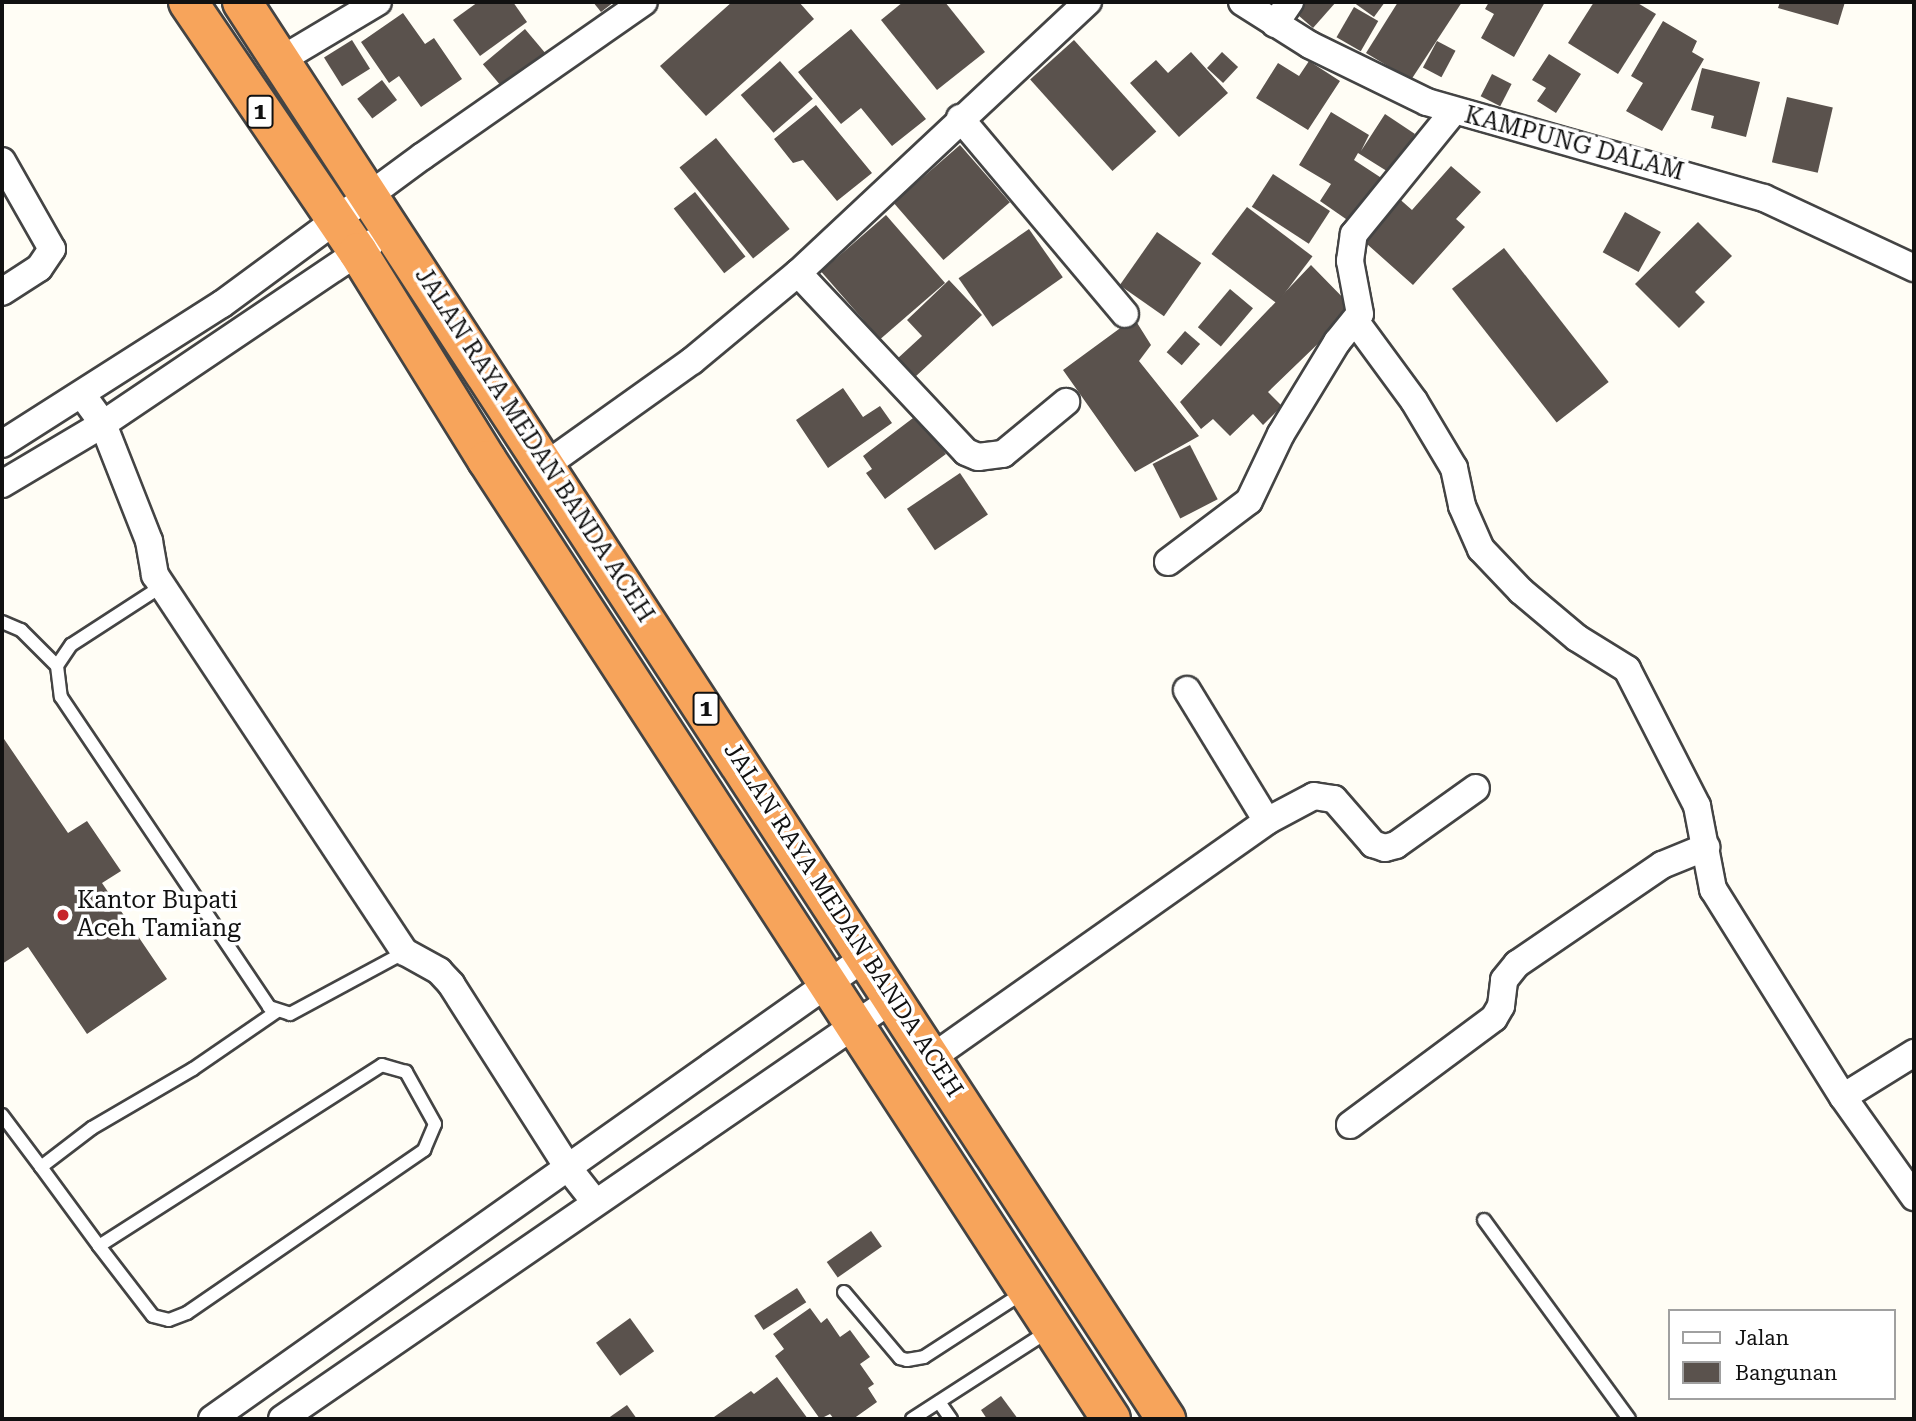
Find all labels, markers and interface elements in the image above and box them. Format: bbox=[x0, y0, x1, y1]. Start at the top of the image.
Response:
road number: 1 bbox=[246, 92, 274, 132]
street label: KAMPUNG DALAM bbox=[1461, 101, 1687, 187]
street label: JALAN RAYA MEDAN BANDA ACEH bbox=[408, 262, 660, 628]
road number: 1 bbox=[692, 690, 720, 729]
street label: JALAN RAYA MEDAN BANDA ACEH bbox=[717, 737, 969, 1103]
place label: Kantor Bupati Aceh Tamiang bbox=[77, 887, 241, 943]
marker: Kantor Bupati Aceh Tamiang bbox=[55, 907, 71, 923]
legend bbox=[1668, 1309, 1895, 1400]
text: Jalan bbox=[1735, 1326, 1789, 1350]
text: Bangunan bbox=[1735, 1361, 1837, 1385]

